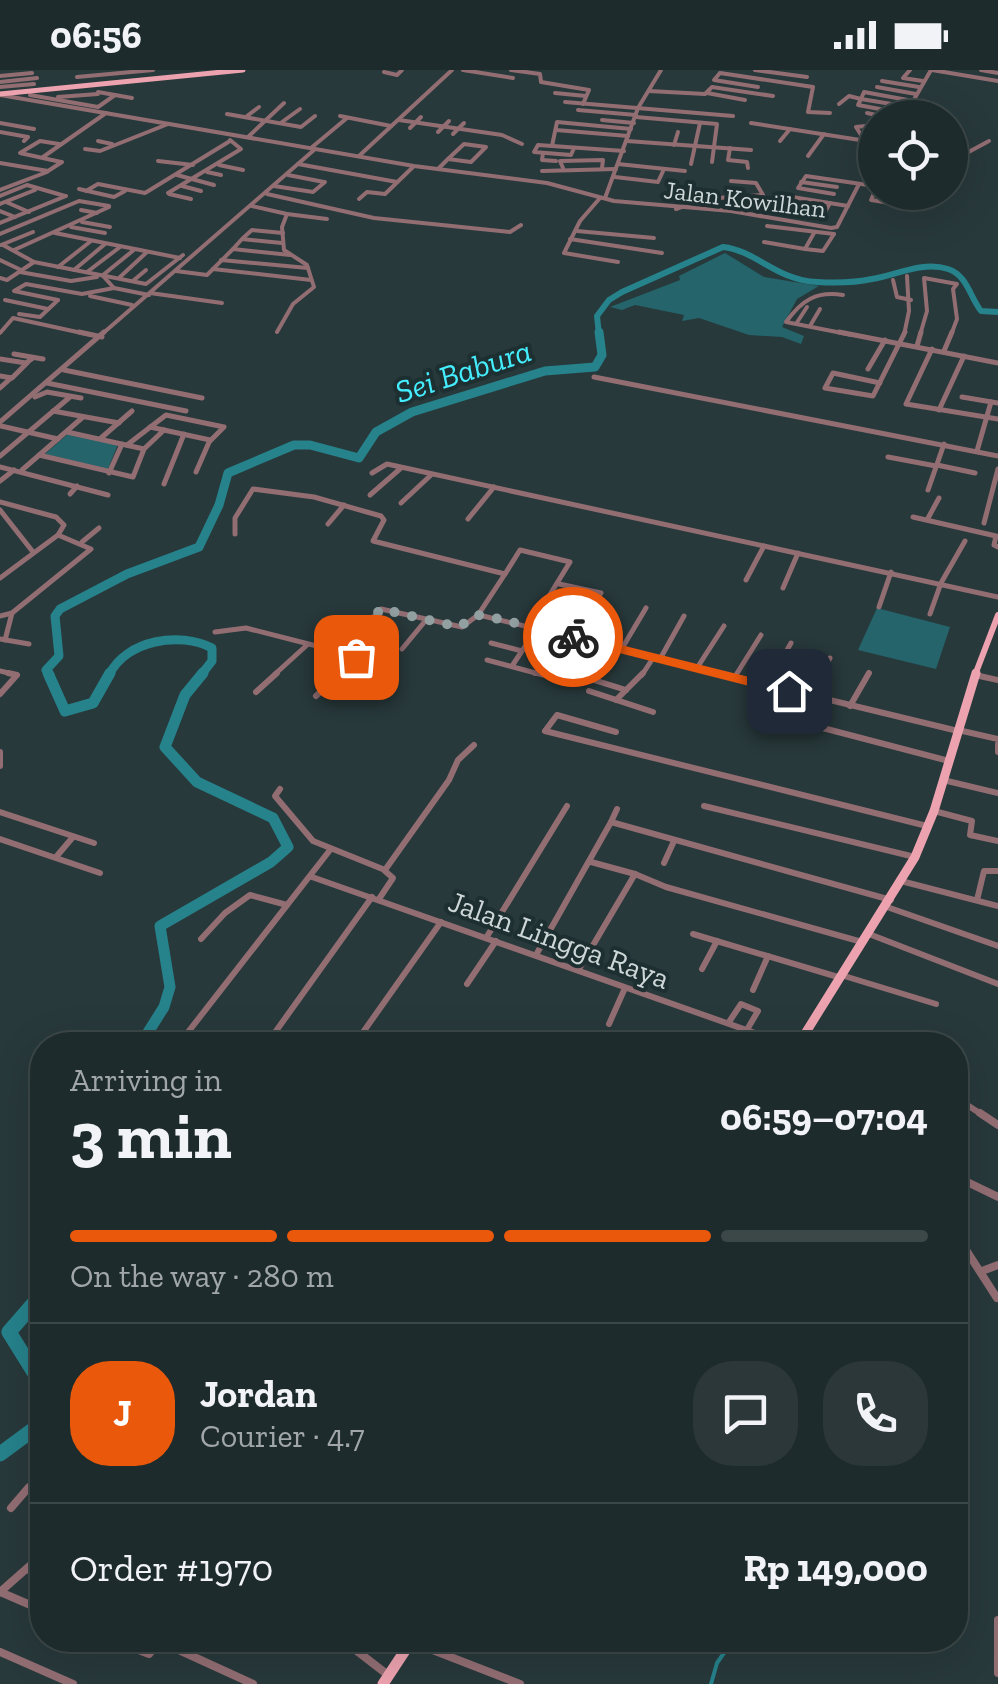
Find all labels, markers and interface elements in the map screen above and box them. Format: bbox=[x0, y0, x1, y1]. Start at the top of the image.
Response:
text: 06:56 bbox=[50, 12, 142, 58]
map controls bbox=[858, 100, 968, 210]
button: locate bbox=[858, 100, 968, 210]
street label: Jalan Kowilhan bbox=[662, 174, 828, 224]
water label: Sei Babura bbox=[390, 331, 536, 411]
courier bbox=[523, 587, 623, 687]
icon: bike bbox=[546, 610, 601, 665]
pin bbox=[314, 615, 399, 700]
icon: bag bbox=[329, 630, 384, 685]
pin bbox=[747, 649, 832, 734]
icon: home bbox=[762, 664, 817, 719]
street label: Jalan Lingga Raya bbox=[444, 883, 674, 997]
text: Arriving in bbox=[70, 1061, 222, 1099]
text: 06:59–07:04 bbox=[720, 1094, 928, 1140]
text: 3 min bbox=[70, 1097, 232, 1175]
text: On the way · 280 m bbox=[70, 1257, 334, 1295]
button: chat bbox=[693, 1361, 798, 1466]
button: phone bbox=[823, 1361, 928, 1466]
text: Jordan bbox=[200, 1371, 317, 1417]
text: J bbox=[113, 1390, 132, 1436]
text: Courier · 4.7 bbox=[200, 1417, 364, 1455]
text: Order #1970 bbox=[70, 1545, 273, 1591]
text: Rp 149,000 bbox=[744, 1545, 928, 1591]

